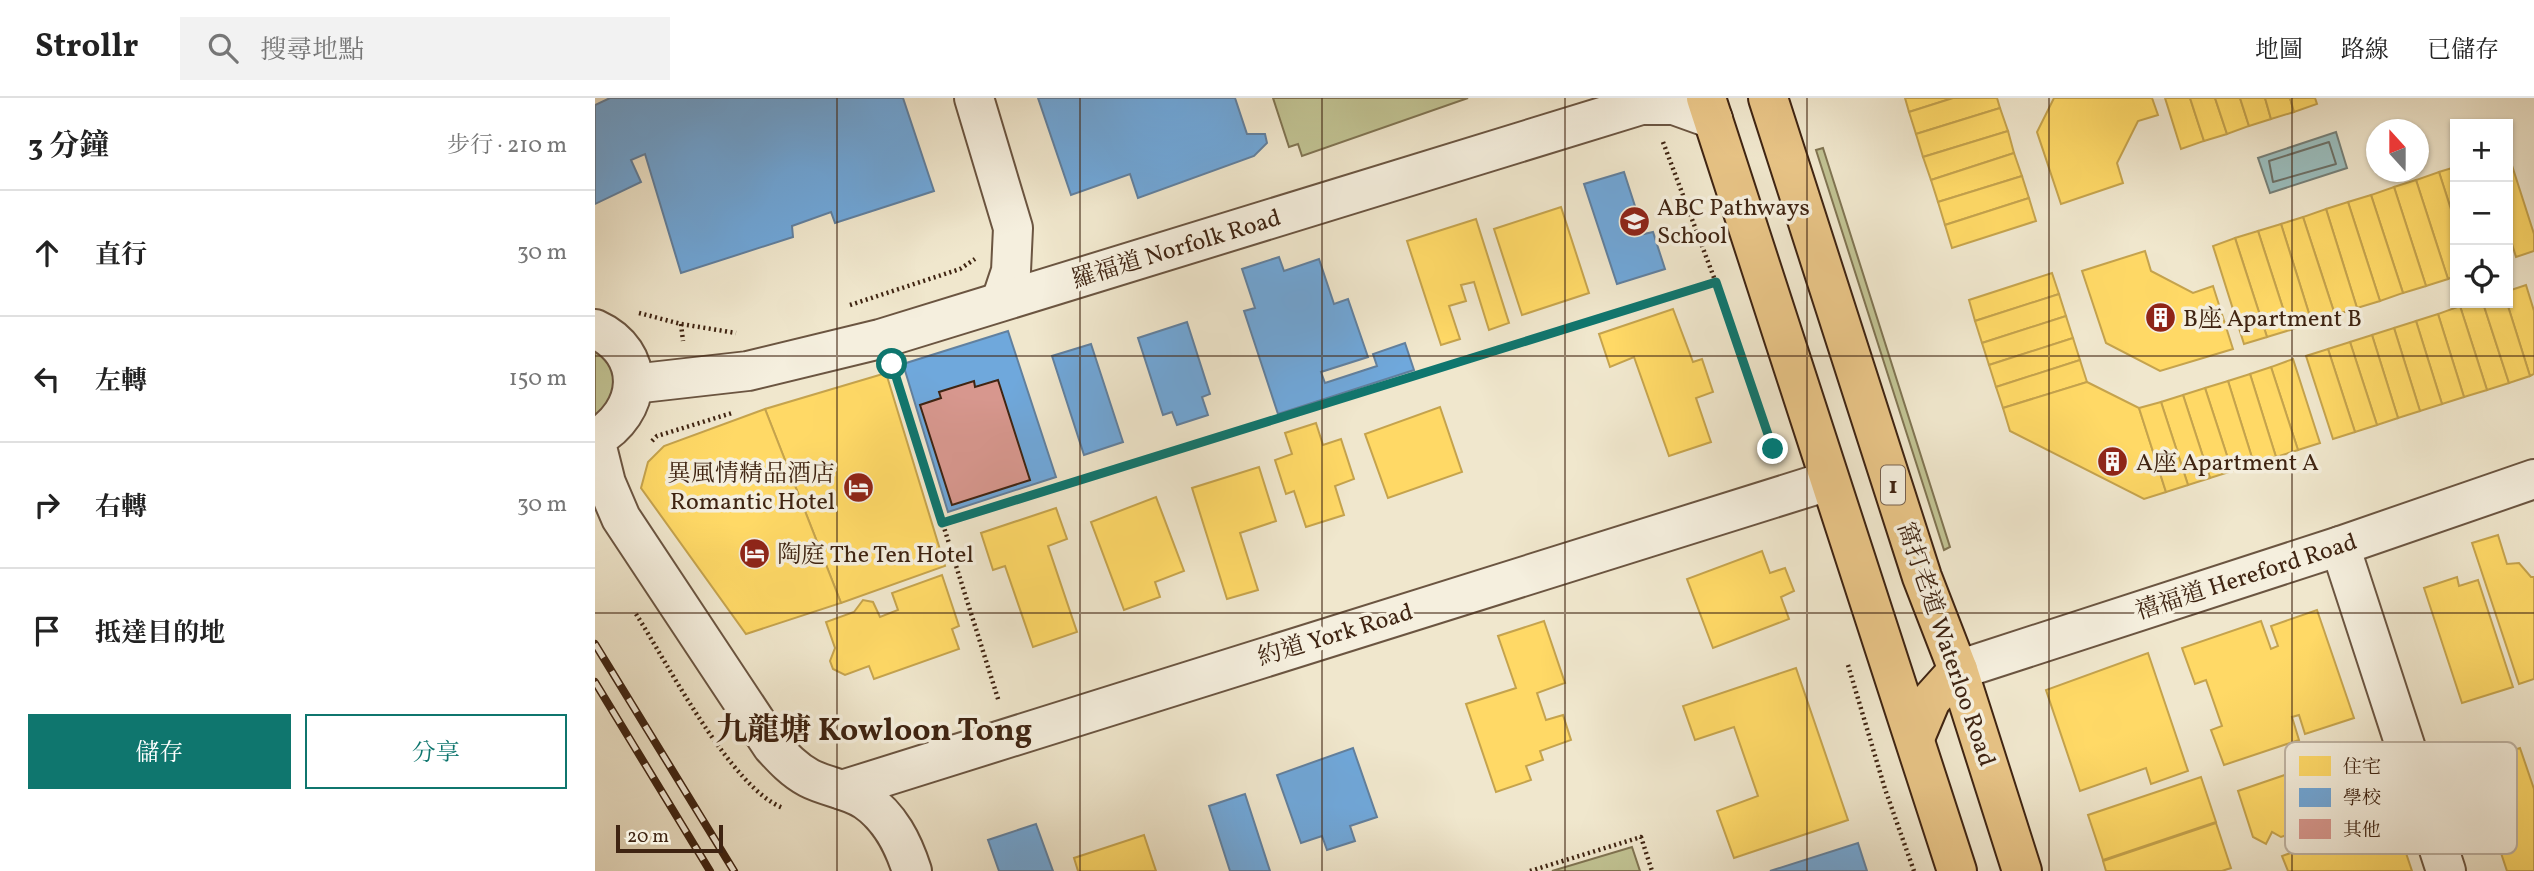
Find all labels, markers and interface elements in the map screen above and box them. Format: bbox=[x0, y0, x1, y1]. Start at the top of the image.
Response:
search box bbox=[180, 17, 670, 80]
text: Strollr bbox=[35, 25, 138, 71]
icon: search bbox=[204, 29, 242, 67]
text: 搜尋地點 bbox=[260, 33, 364, 69]
text: 地圖 bbox=[2255, 34, 2303, 68]
text: 路線 bbox=[2341, 34, 2389, 68]
text: 已儲存 bbox=[2427, 34, 2499, 68]
north arrow bbox=[2366, 119, 2429, 182]
map controls bbox=[2450, 119, 2513, 308]
button: + bbox=[2450, 119, 2513, 182]
text: 3 分鐘 bbox=[28, 126, 109, 168]
text: 步行 · 210 m bbox=[447, 130, 567, 162]
button: − bbox=[2450, 182, 2513, 245]
place label: ABC Pathways School bbox=[1657, 192, 1810, 254]
street label: 羅福道 Norfolk Road bbox=[1068, 202, 1286, 298]
school or university icon: ABC Pathways School bbox=[1617, 204, 1651, 238]
icon: ahead bbox=[28, 234, 66, 272]
text: 30 m bbox=[517, 237, 567, 269]
text: 直行 bbox=[95, 238, 147, 274]
button: locate bbox=[2450, 245, 2513, 308]
building icon: B座 Apartment B bbox=[2143, 301, 2177, 335]
place label: B座 Apartment B bbox=[2183, 303, 2362, 337]
route start bbox=[876, 348, 907, 379]
icon: left bbox=[28, 360, 66, 398]
text: 150 m bbox=[509, 363, 567, 395]
text: 左轉 bbox=[95, 364, 147, 400]
route end bbox=[1757, 433, 1788, 464]
building icon: A座 Apartment A bbox=[2096, 445, 2130, 479]
place label: A座 Apartment A bbox=[2136, 447, 2319, 481]
place label: 異風情精品酒店 Romantic Hotel bbox=[667, 458, 835, 520]
road number: 1 bbox=[1881, 466, 1905, 504]
hotel icon: 異風情精品酒店 Romantic Hotel bbox=[841, 470, 875, 504]
icon: right bbox=[28, 486, 66, 524]
text: 30 m bbox=[517, 489, 567, 521]
text: 右轉 bbox=[95, 490, 147, 526]
street label: 窩打老道 Waterloo Road bbox=[1887, 518, 2003, 771]
street label: 禧福道 Hereford Road bbox=[2131, 526, 2362, 630]
hotel icon: 陶庭 The Ten Hotel bbox=[737, 537, 771, 571]
place label: 陶庭 The Ten Hotel bbox=[777, 539, 974, 573]
street label: 約道 York Road bbox=[1254, 596, 1417, 676]
icon: arrive bbox=[28, 612, 66, 650]
text: 抵達目的地 bbox=[95, 616, 225, 652]
district label: 九龍塘 Kowloon Tong bbox=[716, 710, 1032, 754]
button: 儲存 bbox=[28, 714, 291, 789]
button: 分享 bbox=[305, 714, 567, 789]
legend bbox=[2285, 742, 2517, 854]
text: 住宅 bbox=[2343, 755, 2381, 781]
text: 學校 bbox=[2343, 786, 2381, 812]
text: 其他 bbox=[2343, 818, 2381, 844]
scale bar bbox=[616, 822, 723, 854]
text: 20 m bbox=[627, 824, 669, 850]

